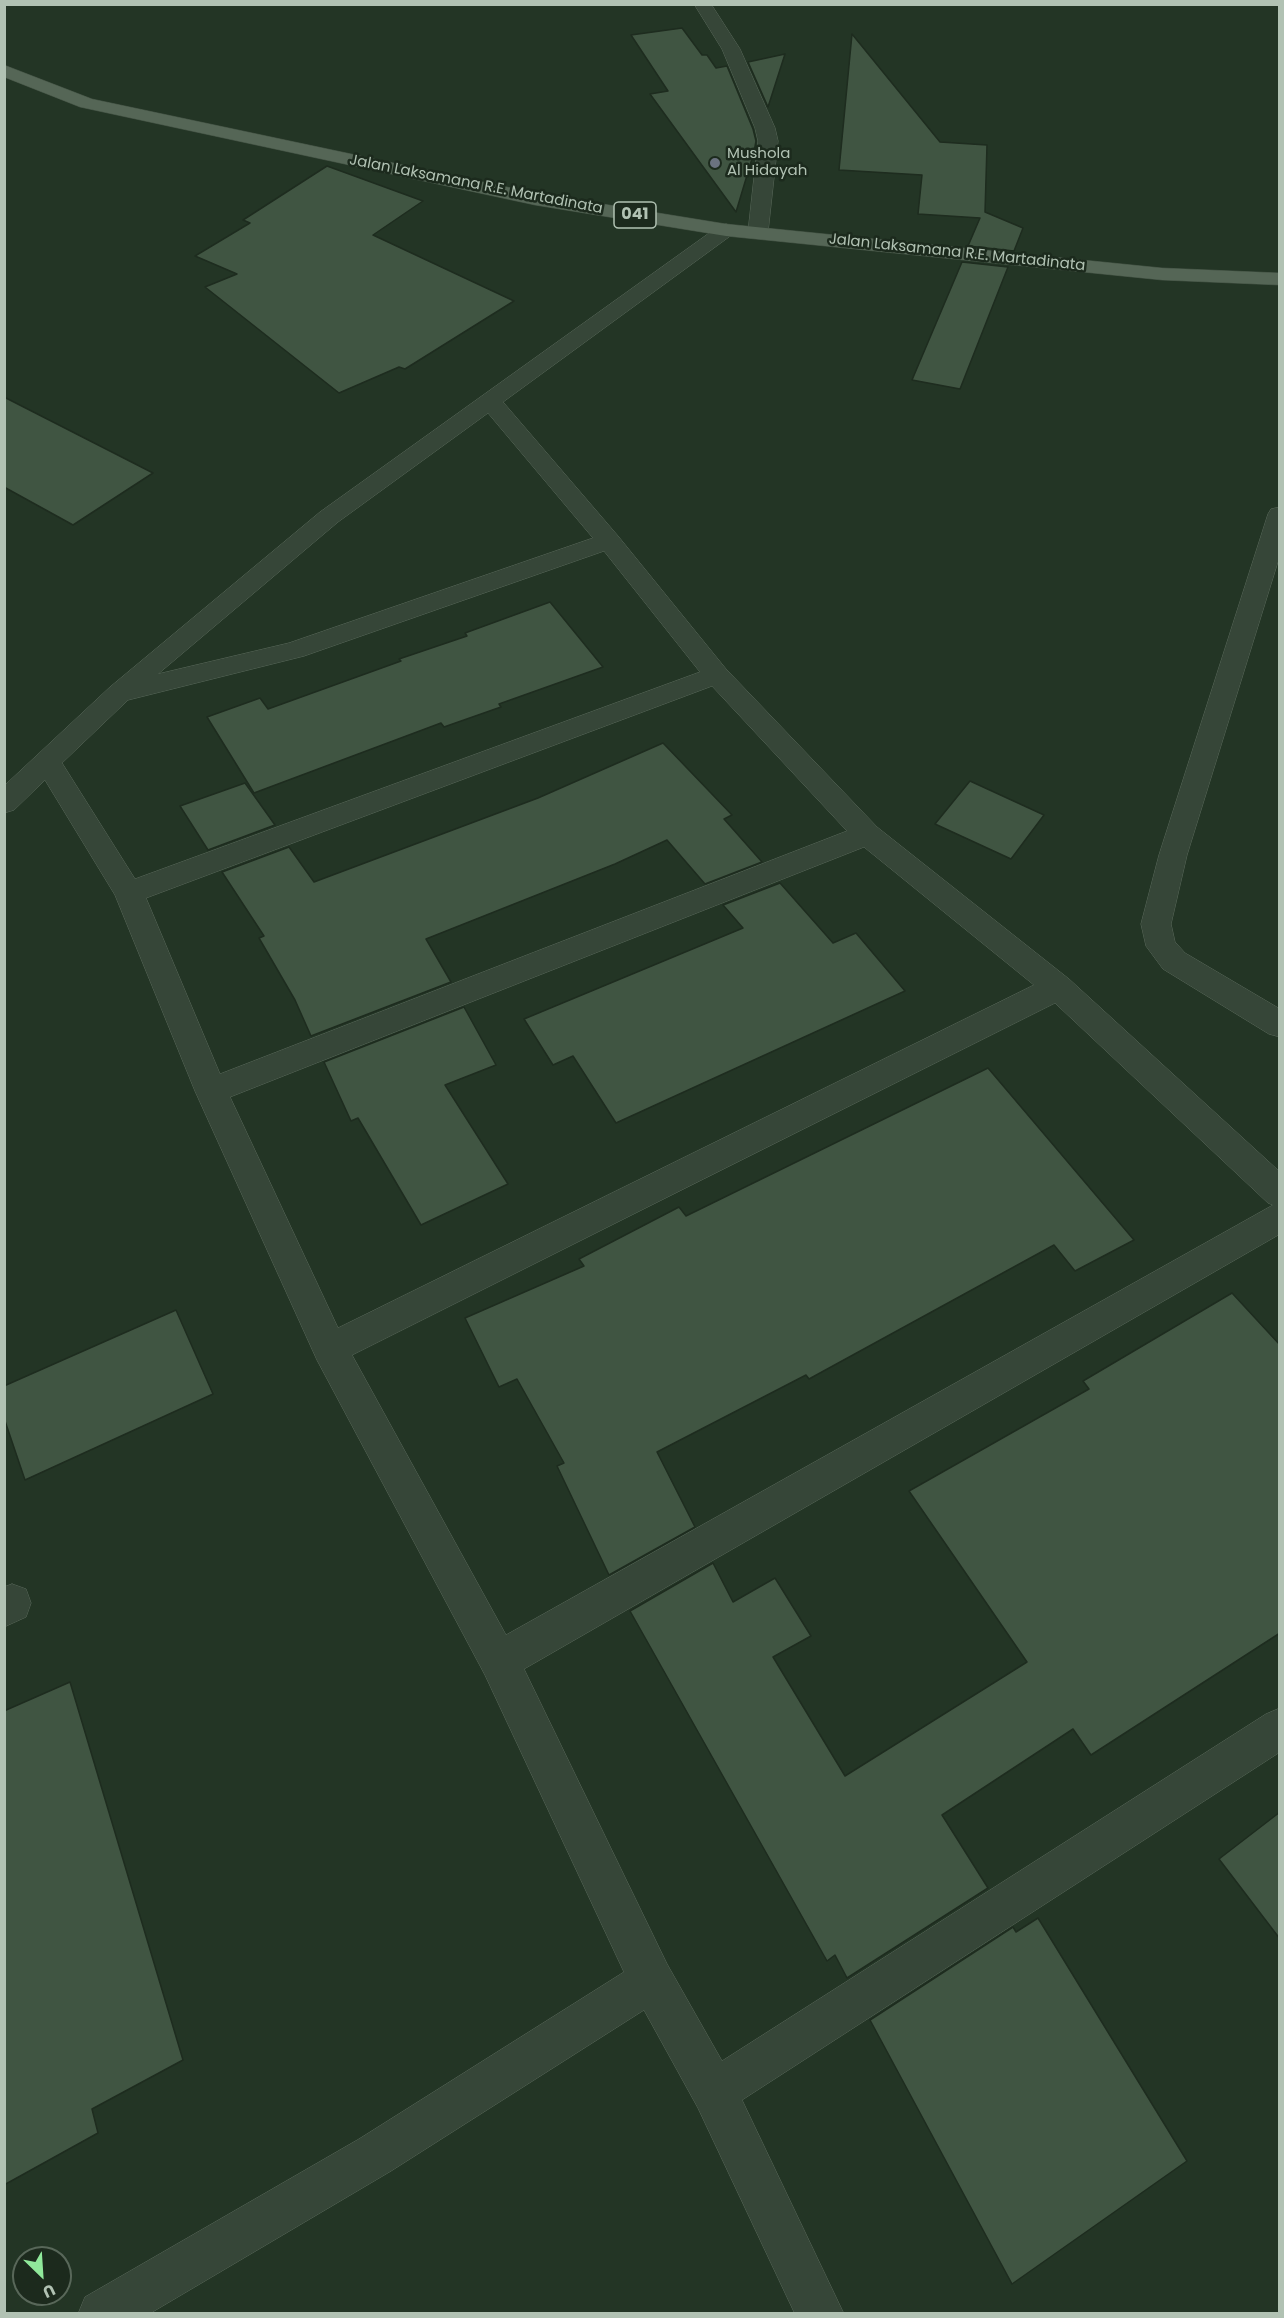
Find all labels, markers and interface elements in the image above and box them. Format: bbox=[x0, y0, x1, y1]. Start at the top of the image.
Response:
place label: Mushola Al Hidayah bbox=[727, 145, 807, 180]
street label: Jalan Laksamana R.E. Martadinata bbox=[348, 152, 604, 218]
marker: Mushola Al Hidayah bbox=[708, 156, 722, 170]
road number: 041 bbox=[614, 202, 656, 228]
street label: Jalan Laksamana R.E. Martadinata bbox=[828, 231, 1086, 275]
north arrow bbox=[12, 2246, 72, 2306]
text: U bbox=[39, 2278, 59, 2304]

